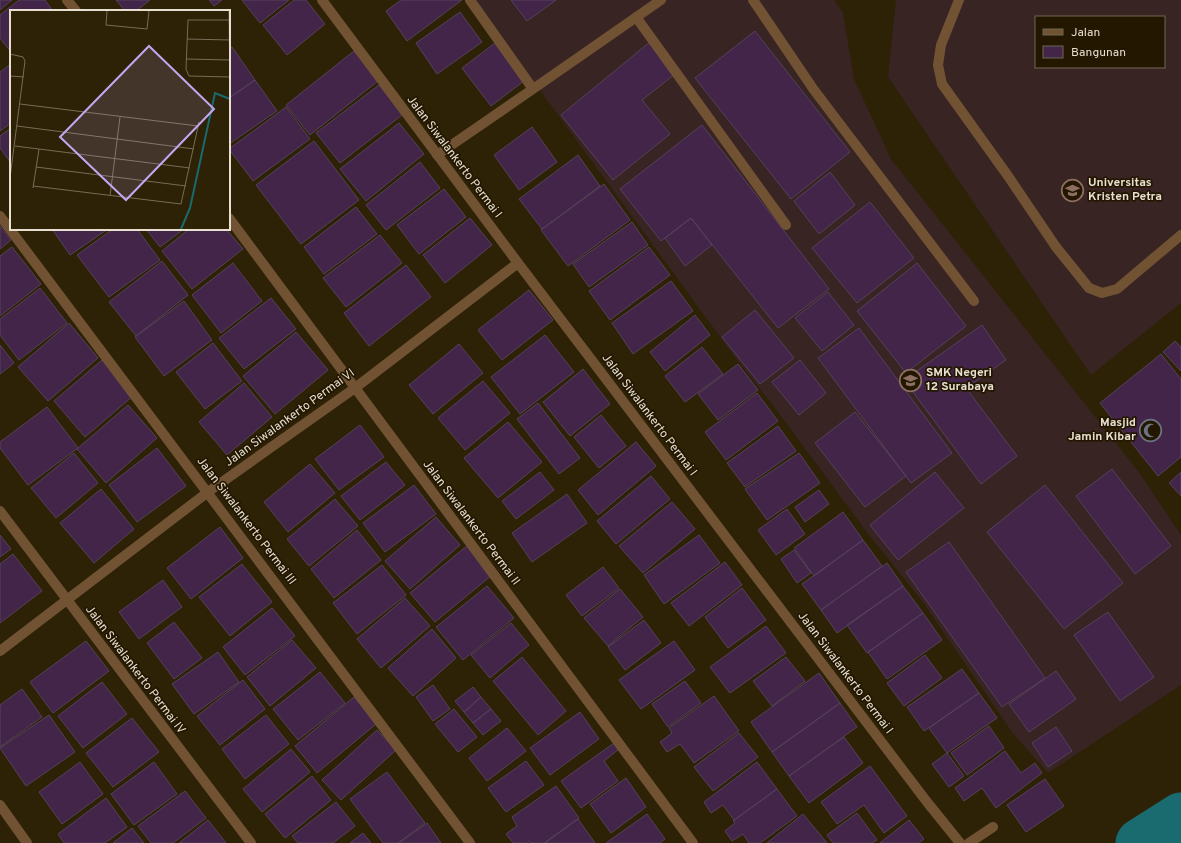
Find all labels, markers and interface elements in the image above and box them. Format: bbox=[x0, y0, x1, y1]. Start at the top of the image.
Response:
inset map bbox=[10, 10, 230, 230]
legend bbox=[1035, 16, 1165, 68]
text: Jalan bbox=[1071, 25, 1100, 41]
text: Bangunan bbox=[1071, 45, 1126, 61]
street label: Jalan Siwalankerto Permai I bbox=[403, 93, 505, 221]
place label: Universitas Kristen Petra bbox=[1088, 175, 1162, 205]
school or university icon: Universitas Kristen Petra bbox=[1060, 177, 1086, 203]
street label: Jalan Siwalankerto Permai I bbox=[598, 351, 700, 479]
street label: Jalan Siwalankerto Permai VI bbox=[222, 365, 358, 471]
place label: SMK Negeri 12 Surabaya bbox=[926, 365, 994, 395]
school or university icon: SMK Negeri 12 Surabaya bbox=[897, 367, 923, 393]
place label: Masjid Jamin Kibar bbox=[1068, 415, 1136, 445]
mosque icon: Masjid Jamin Kibar bbox=[1138, 417, 1164, 443]
street label: Jalan Siwalankerto Permai III bbox=[193, 454, 299, 588]
street label: Jalan Siwalankerto Permai II bbox=[419, 457, 523, 589]
street label: Jalan Siwalankerto Permai IV bbox=[81, 602, 189, 738]
street label: Jalan Siwalankerto Permai I bbox=[794, 609, 896, 737]

